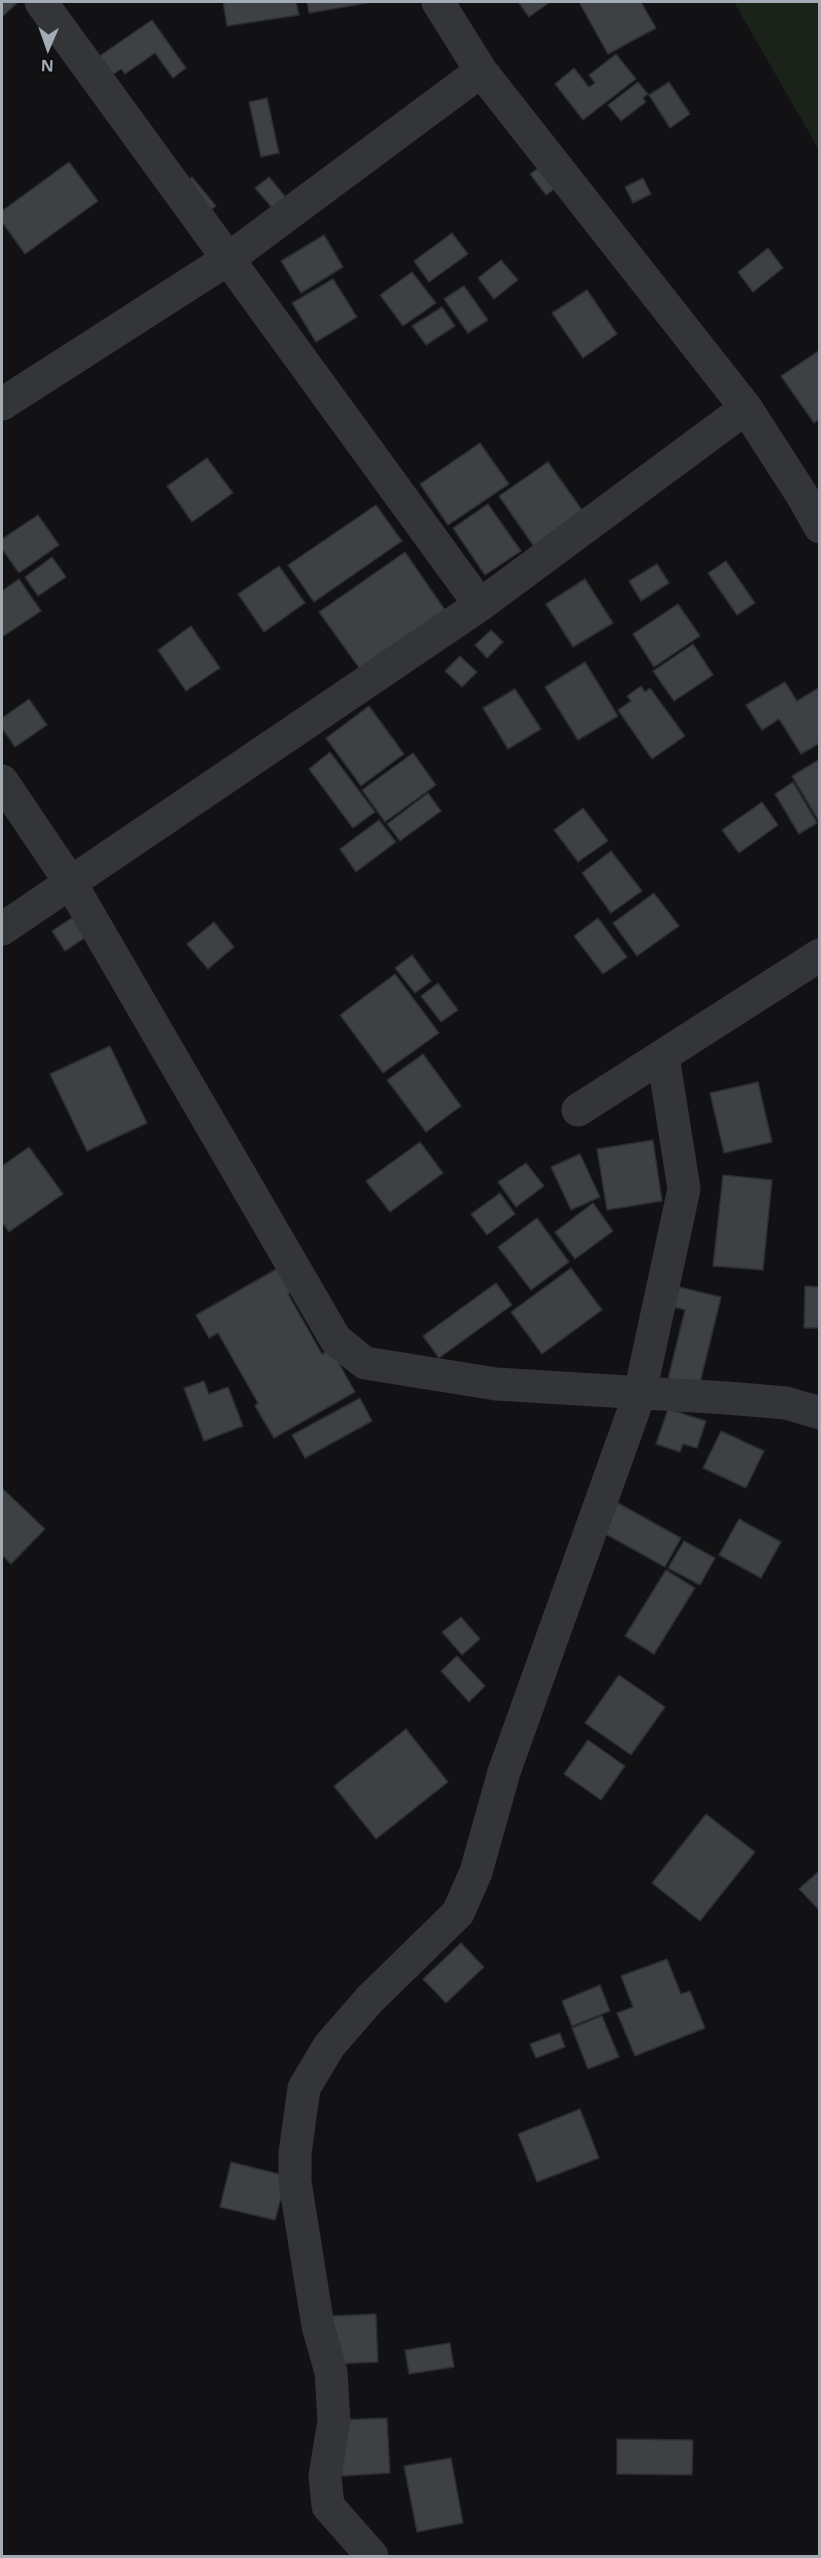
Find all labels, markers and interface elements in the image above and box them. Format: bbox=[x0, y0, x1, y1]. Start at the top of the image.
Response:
north arrow bbox=[18, 18, 78, 78]
text: N bbox=[40, 55, 54, 77]

